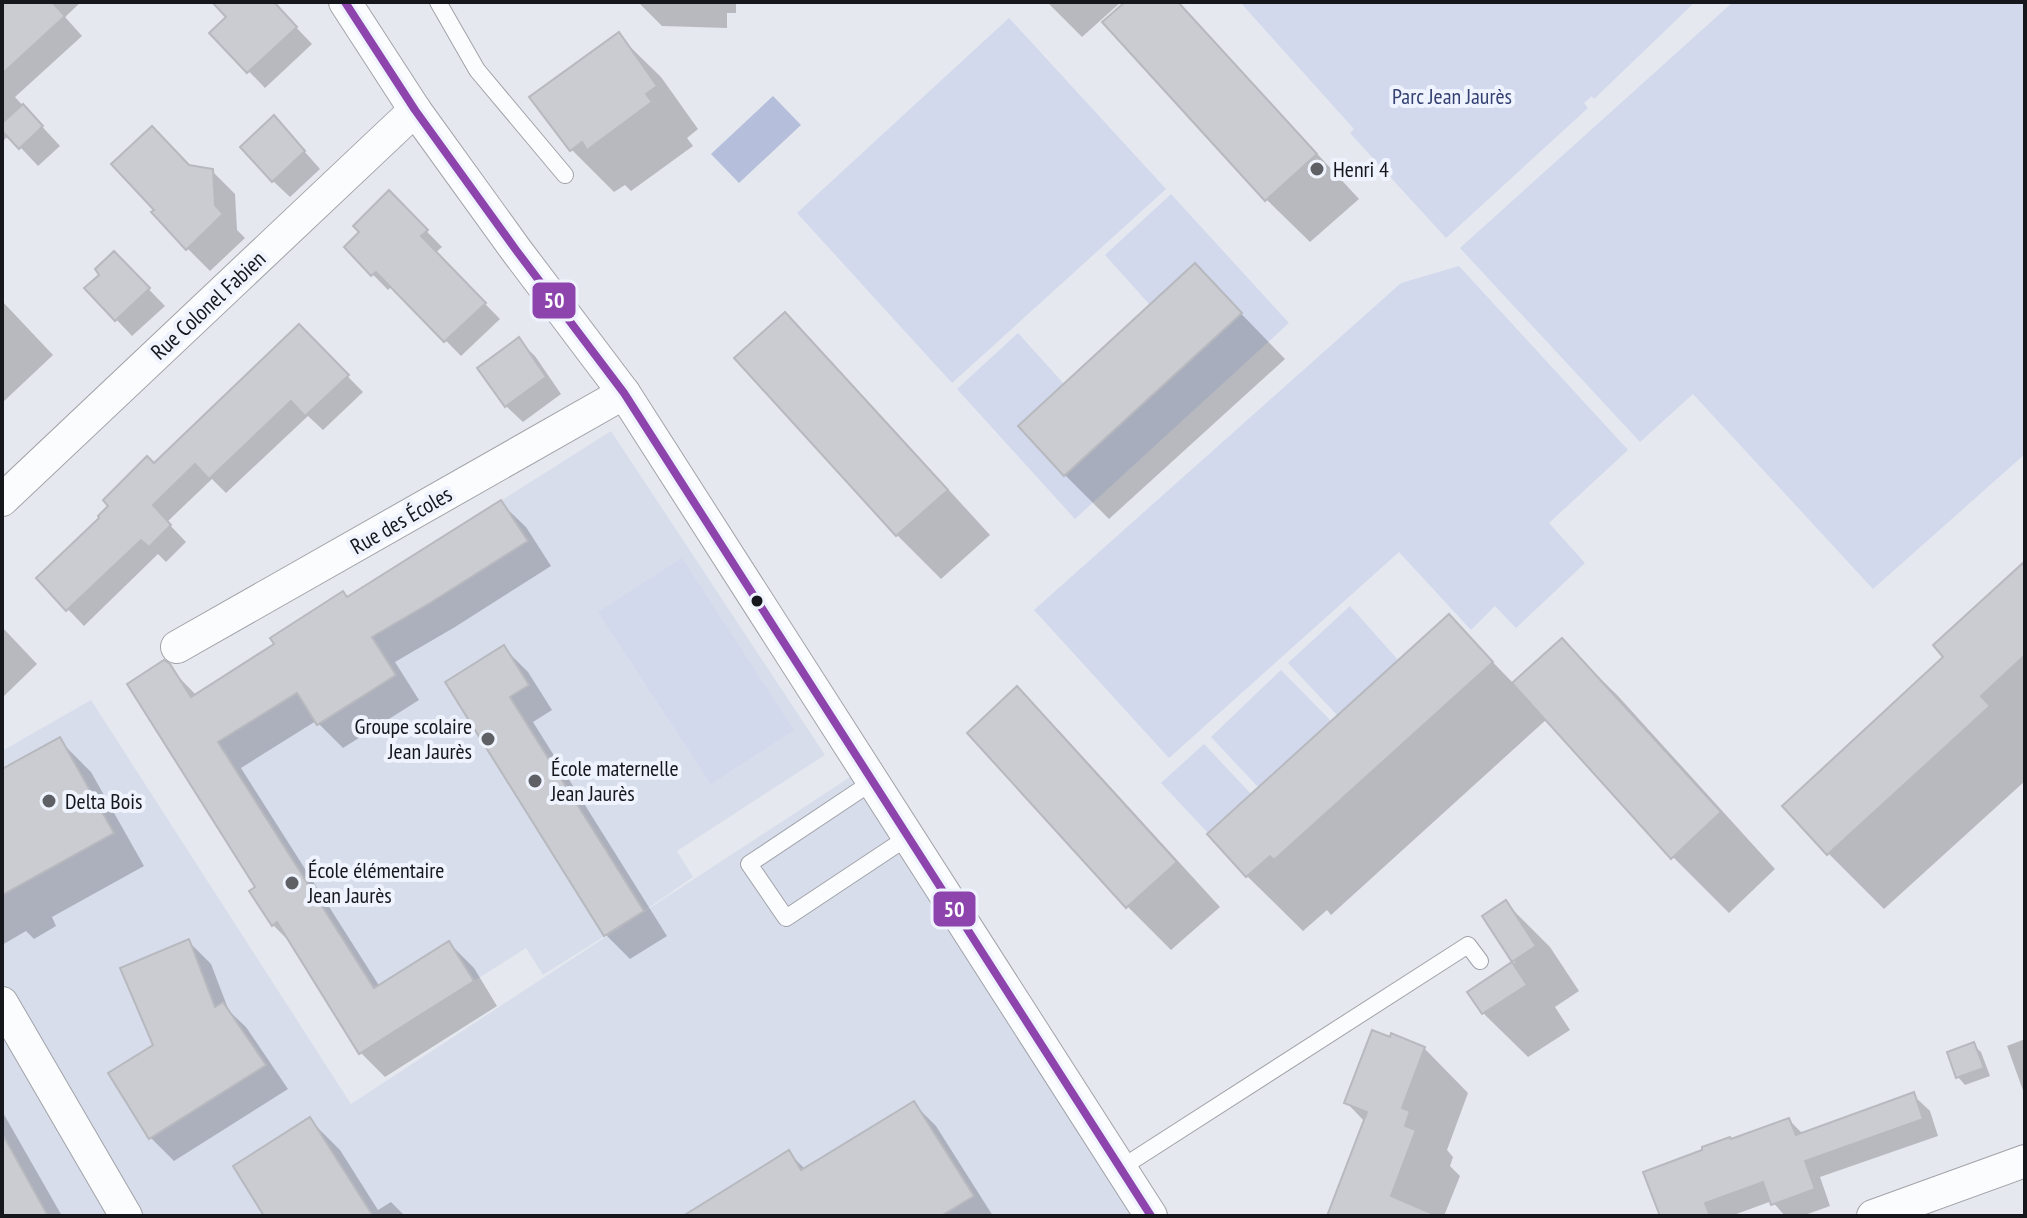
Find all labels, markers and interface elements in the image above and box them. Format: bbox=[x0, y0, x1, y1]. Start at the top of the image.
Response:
park label: Parc Jean Jaurès bbox=[1392, 82, 1512, 110]
place label: Henri 4 bbox=[1333, 155, 1389, 183]
marker: Henri 4 bbox=[1308, 160, 1326, 178]
street label: Rue Colonel Fabien bbox=[145, 245, 271, 365]
line badge: 50 bbox=[531, 281, 577, 320]
text: 50 bbox=[543, 286, 565, 314]
street label: Rue des Écoles bbox=[345, 480, 457, 560]
unlabelled marker bbox=[749, 593, 765, 609]
place label: Groupe scolaire Jean Jaurès bbox=[355, 712, 472, 765]
marker: Groupe scolaire Jean Jaurès bbox=[479, 730, 497, 748]
place label: École maternelle Jean Jaurès bbox=[550, 754, 678, 807]
marker: École maternelle Jean Jaurès bbox=[526, 772, 544, 790]
place label: Delta Bois bbox=[65, 787, 142, 815]
marker: Delta Bois bbox=[40, 792, 58, 810]
place label: École élémentaire Jean Jaurès bbox=[307, 856, 444, 909]
marker: École élémentaire Jean Jaurès bbox=[283, 874, 301, 892]
line badge: 50 bbox=[932, 890, 977, 928]
text: 50 bbox=[943, 895, 965, 923]

